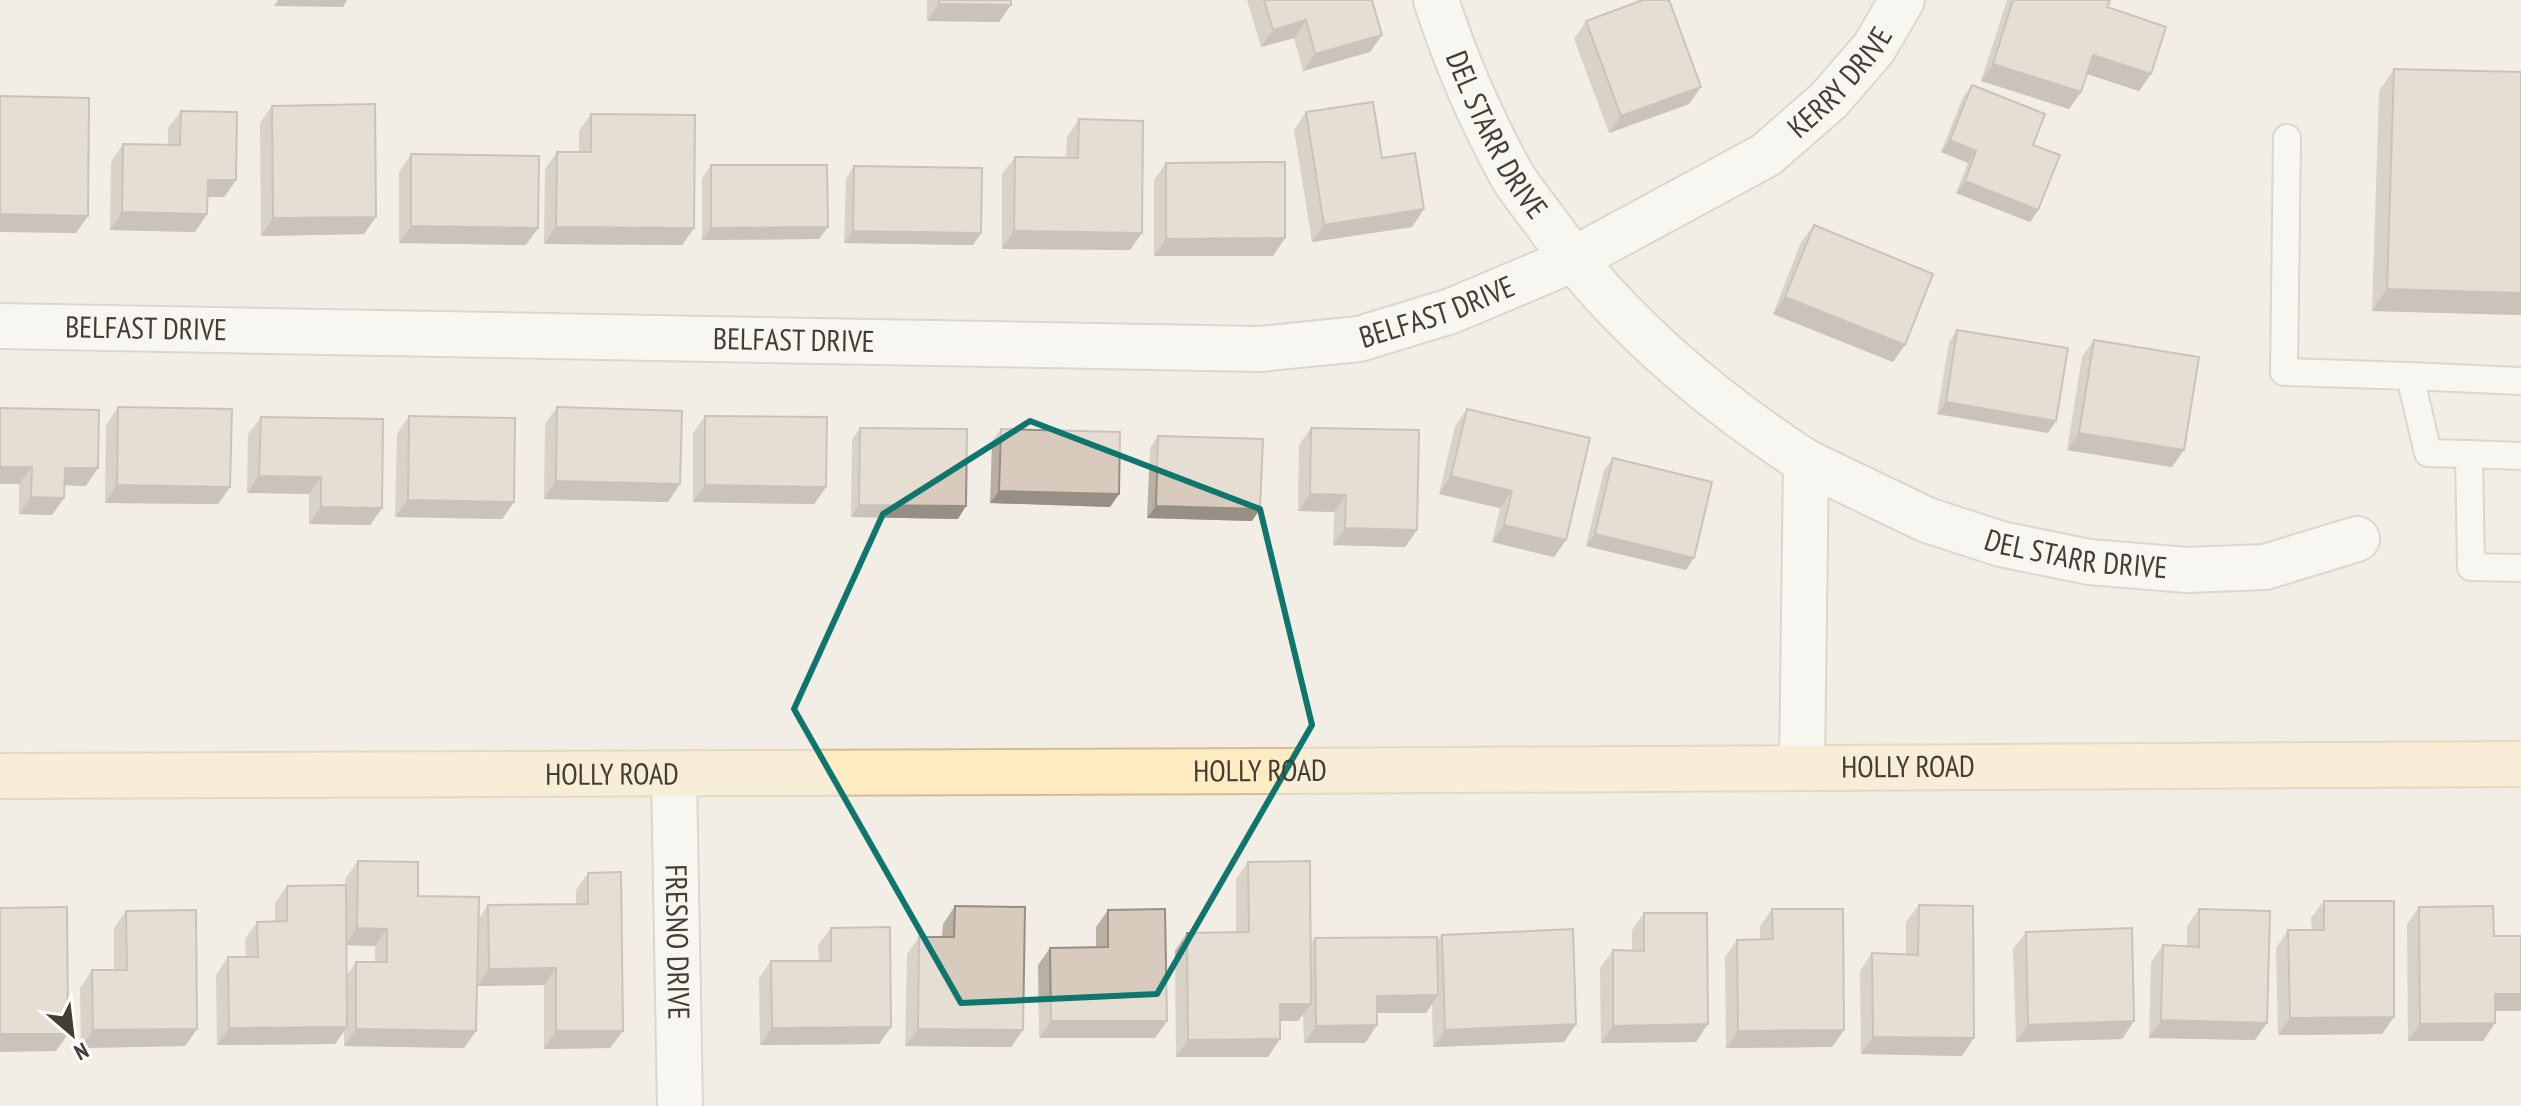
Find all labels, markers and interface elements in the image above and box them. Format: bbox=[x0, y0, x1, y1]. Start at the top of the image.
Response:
street label: KERRY DRIVE bbox=[1779, 19, 1900, 146]
street label: DEL STARR DRIVE bbox=[1438, 45, 1557, 226]
street label: BELFAST DRIVE bbox=[1354, 266, 1520, 356]
street label: BELFAST DRIVE bbox=[65, 306, 227, 348]
street label: BELFAST DRIVE bbox=[713, 318, 875, 360]
street label: DEL STARR DRIVE bbox=[1980, 519, 2169, 586]
street label: HOLLY ROAD bbox=[1841, 746, 1975, 785]
street label: HOLLY ROAD bbox=[1193, 750, 1327, 790]
street label: HOLLY ROAD bbox=[545, 753, 679, 793]
street label: FRESNO DRIVE bbox=[658, 864, 699, 1020]
north arrow bbox=[32, 994, 112, 1074]
text: N bbox=[70, 1037, 93, 1067]

